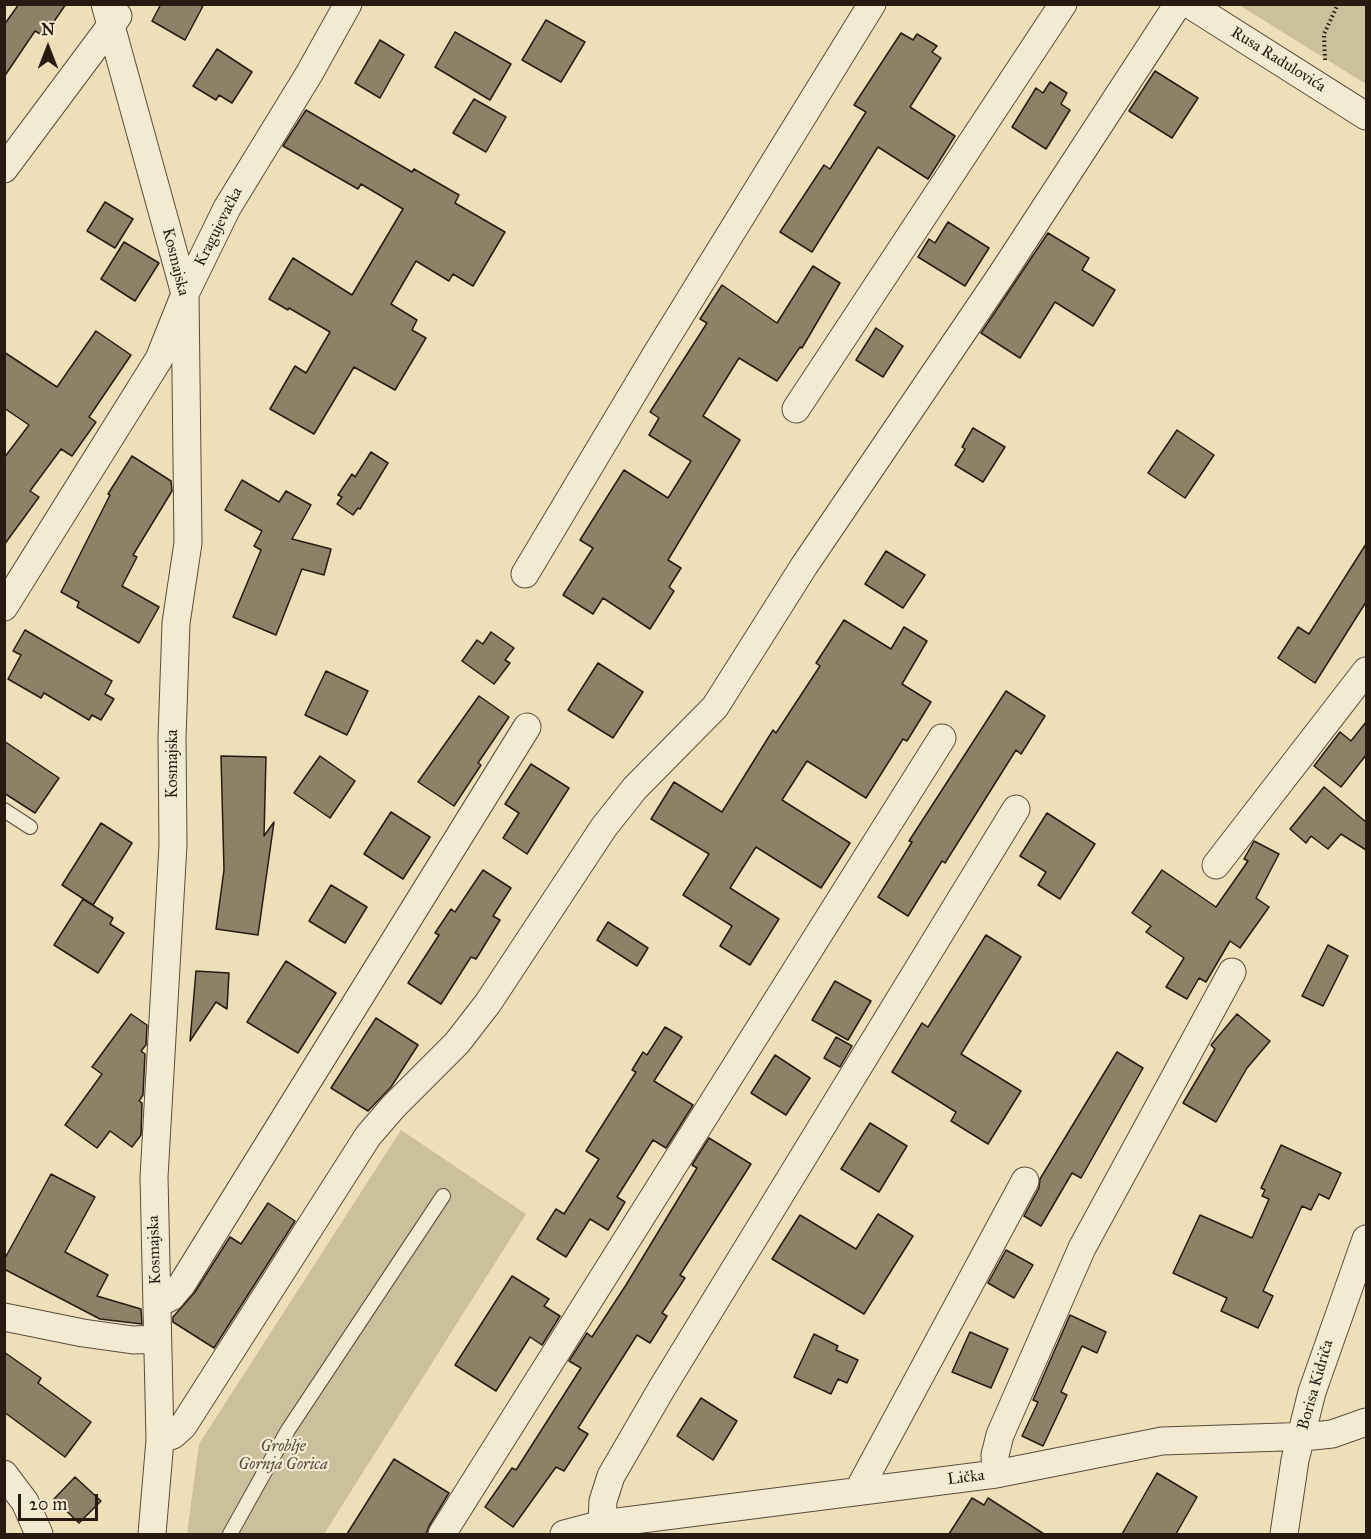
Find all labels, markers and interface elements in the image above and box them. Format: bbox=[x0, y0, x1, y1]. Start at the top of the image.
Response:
north arrow bbox=[18, 18, 78, 78]
text: N bbox=[41, 20, 55, 39]
street label: Rusa Radulovića bbox=[1227, 23, 1329, 97]
street label: Kragujevačka bbox=[191, 184, 247, 270]
street label: Kosmajska bbox=[157, 226, 193, 298]
street label: Kosmajska bbox=[163, 729, 183, 799]
street label: Kosmajska bbox=[144, 1215, 166, 1285]
street label: Borisa Kidriča bbox=[1294, 1338, 1338, 1432]
park label: Groblje Gornja Gorica bbox=[238, 1437, 328, 1475]
street label: Lička bbox=[946, 1466, 986, 1490]
scale bar bbox=[21, 1482, 100, 1520]
text: 20 m bbox=[29, 1493, 67, 1515]

